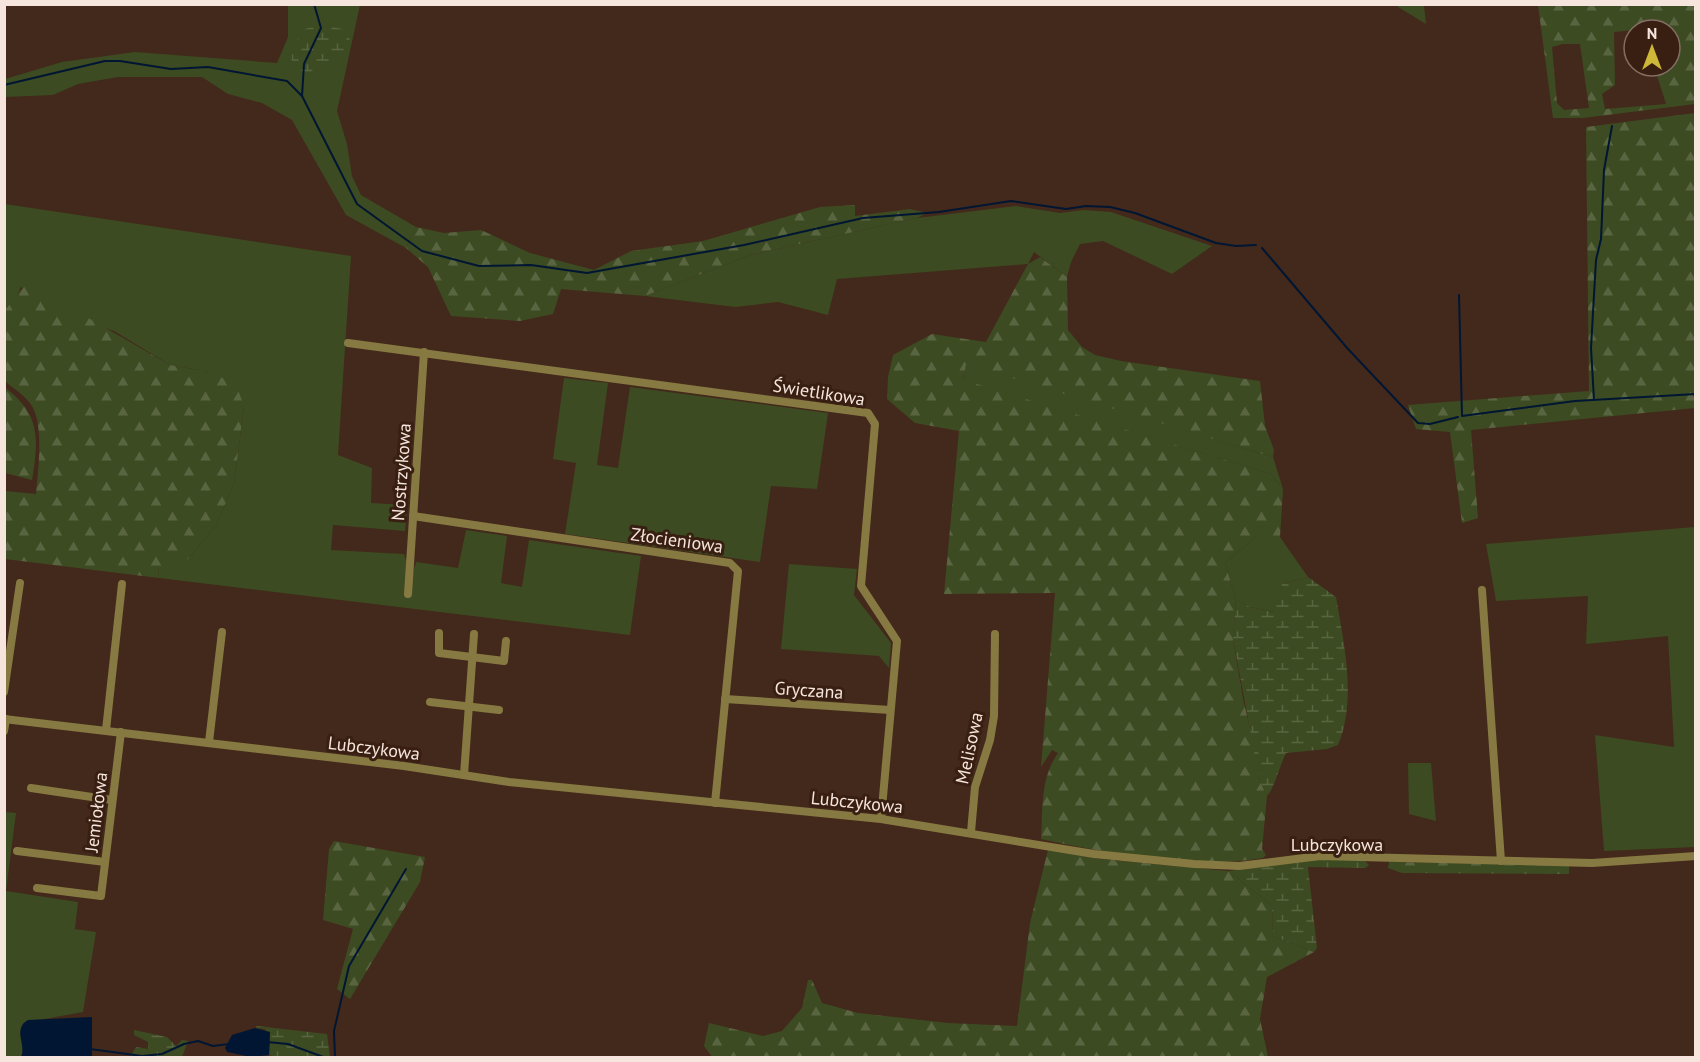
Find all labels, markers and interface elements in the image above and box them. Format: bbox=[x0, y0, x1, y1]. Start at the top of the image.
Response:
north arrow bbox=[1622, 18, 1682, 78]
text: N bbox=[1647, 23, 1657, 43]
street label: Świetlikowa bbox=[771, 373, 867, 411]
street label: Nostrzykowa bbox=[386, 422, 416, 522]
street label: Złocieniowa bbox=[629, 522, 725, 558]
street label: Gryczana bbox=[774, 676, 844, 704]
street label: Melisowa bbox=[950, 710, 988, 786]
street label: Lubczykowa bbox=[327, 731, 421, 765]
street label: Jemiołowa bbox=[80, 771, 112, 854]
street label: Lubczykowa bbox=[810, 786, 904, 818]
street label: Lubczykowa bbox=[1291, 833, 1383, 856]

